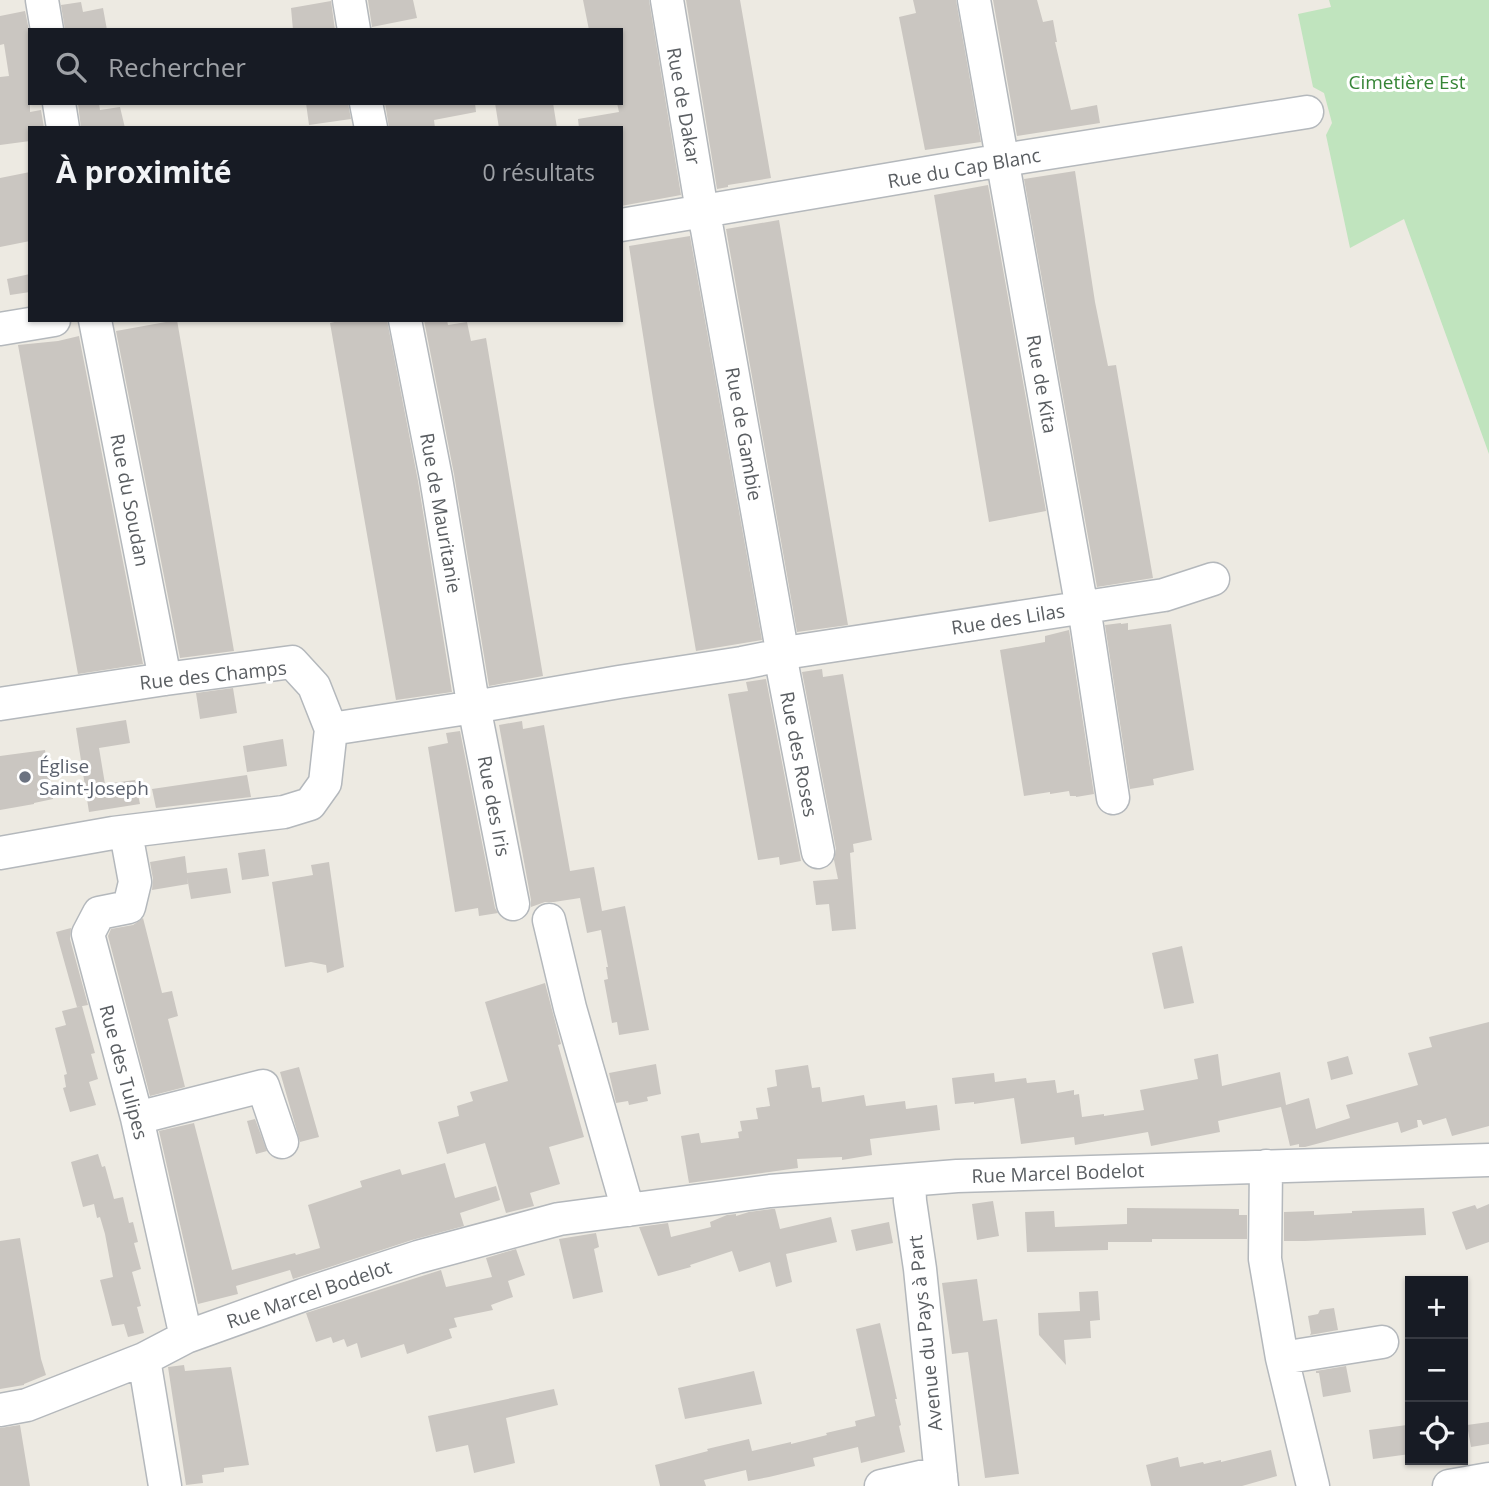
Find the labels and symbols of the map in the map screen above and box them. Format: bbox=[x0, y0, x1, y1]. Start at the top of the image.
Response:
street label: Rue de Dakar bbox=[661, 45, 707, 167]
park label: Cimetière Est bbox=[1348, 69, 1466, 95]
street label: Rue du Cap Blanc bbox=[886, 142, 1042, 194]
street label: Rue de Kita bbox=[1021, 333, 1063, 435]
street label: Rue de Gambie bbox=[719, 365, 769, 503]
street label: Rue du Soudan bbox=[104, 431, 156, 569]
street label: Rue de Mauritanie bbox=[414, 431, 468, 595]
street label: Rue des Lilas bbox=[949, 597, 1067, 641]
street label: Rue des Champs bbox=[138, 654, 288, 696]
street label: Rue des Roses bbox=[774, 689, 824, 819]
place label: Église Saint-Joseph bbox=[39, 753, 149, 801]
street label: Rue des Iris bbox=[471, 753, 517, 859]
marker: Église Saint-Joseph bbox=[17, 769, 33, 785]
street label: Rue des Tulipes bbox=[94, 1002, 154, 1142]
street label: Rue Marcel Bodelot bbox=[971, 1157, 1145, 1189]
street label: Avenue du Pays à Part bbox=[902, 1234, 948, 1432]
street label: Rue Marcel Bodelot bbox=[223, 1253, 395, 1334]

